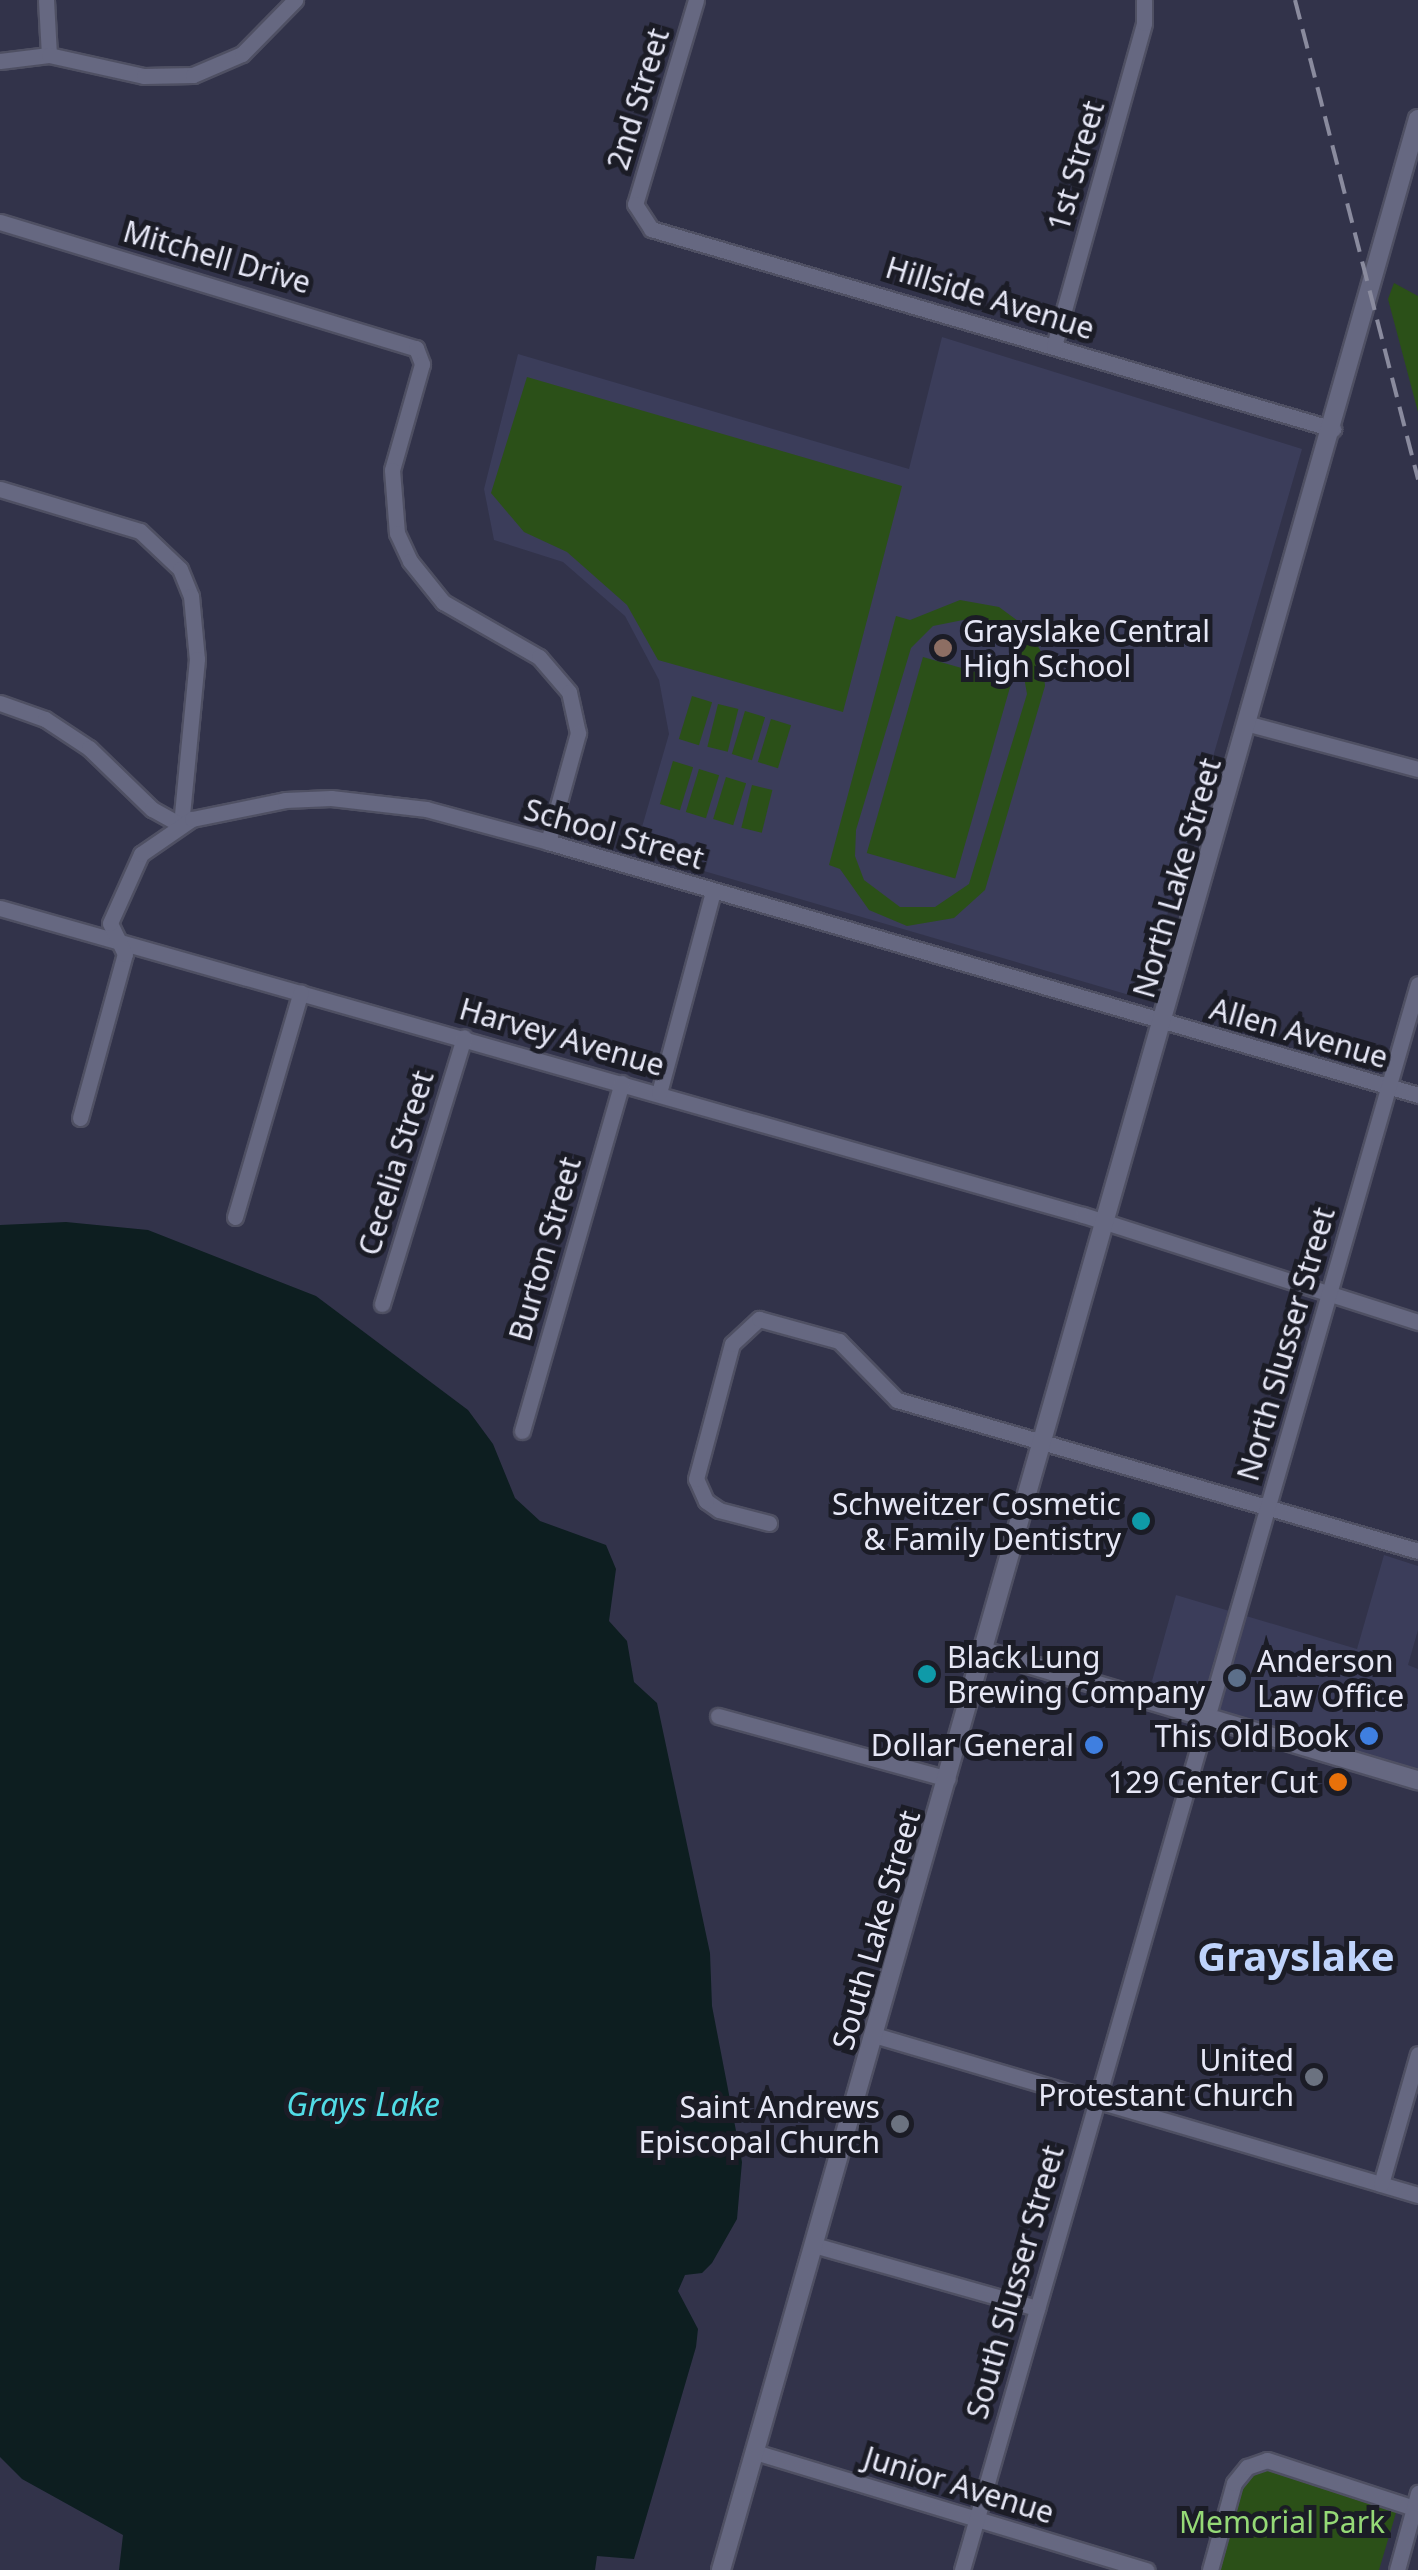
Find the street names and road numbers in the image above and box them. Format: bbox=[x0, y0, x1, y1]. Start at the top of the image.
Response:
street label: 2nd Street bbox=[599, 24, 677, 174]
street label: 1st Street bbox=[1040, 97, 1112, 235]
street label: Mitchell Drive bbox=[119, 213, 315, 301]
street label: Hillside Avenue bbox=[881, 249, 1099, 347]
street label: North Lake Street bbox=[1126, 754, 1228, 1002]
street label: School Street bbox=[520, 791, 708, 877]
street label: Allen Avenue bbox=[1206, 990, 1392, 1076]
street label: Harvey Avenue bbox=[455, 991, 669, 1083]
street label: Cecelia Street bbox=[351, 1066, 441, 1260]
street label: Burton Street bbox=[502, 1153, 588, 1345]
street label: North Slusser Street bbox=[1230, 1203, 1342, 1485]
street label: South Lake Street bbox=[825, 1806, 927, 2054]
street label: South Slusser Street bbox=[959, 2141, 1071, 2423]
street label: Junior Avenue bbox=[860, 2439, 1058, 2531]

